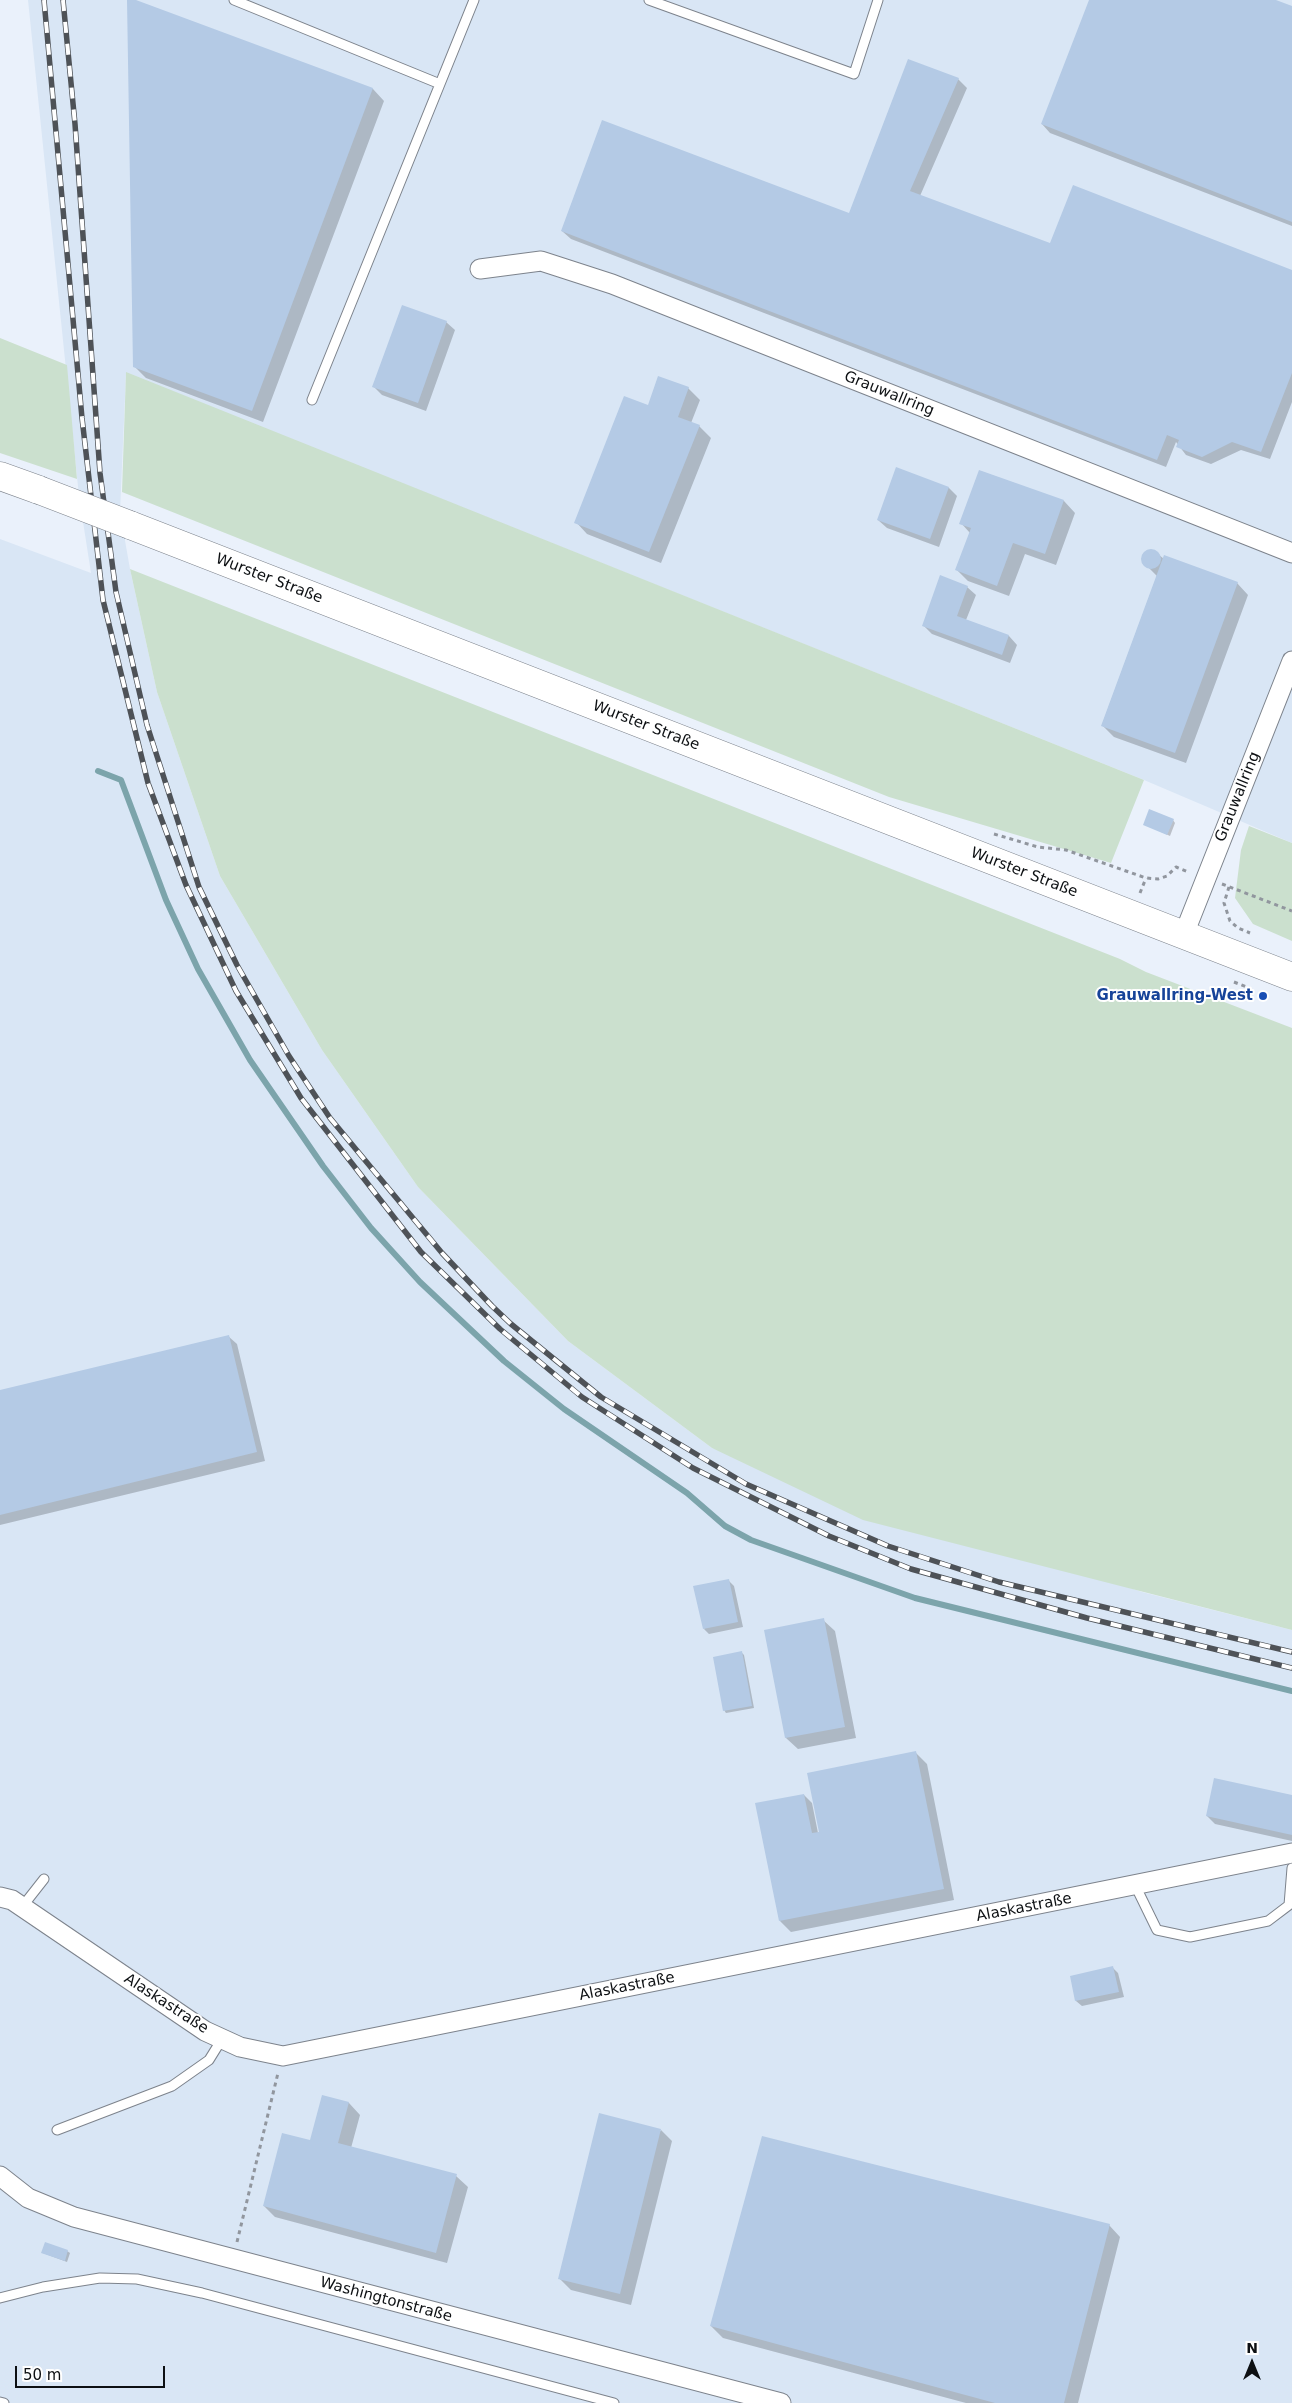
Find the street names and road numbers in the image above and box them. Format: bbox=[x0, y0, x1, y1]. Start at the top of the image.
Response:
street label: Grauwallring bbox=[841, 368, 937, 420]
street label: Wurster Straße bbox=[213, 550, 325, 608]
street label: Wurster Straße bbox=[590, 697, 702, 755]
street label: Grauwallring bbox=[1212, 749, 1264, 845]
street label: Wurster Straße bbox=[968, 844, 1080, 902]
street label: Alaskastraße bbox=[975, 1890, 1073, 1926]
street label: Alaskastraße bbox=[578, 1969, 676, 2005]
street label: Alaskastraße bbox=[121, 1970, 211, 2038]
street label: Washingtonstraße bbox=[318, 2274, 454, 2326]

